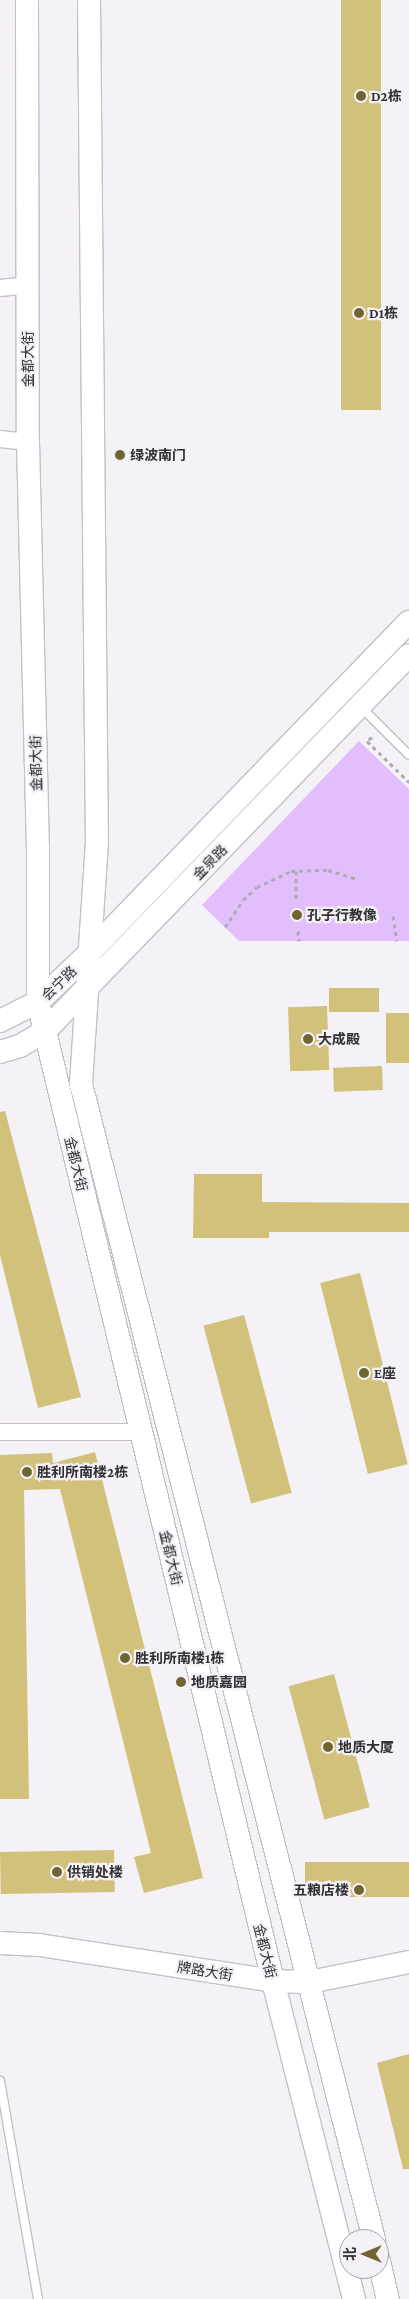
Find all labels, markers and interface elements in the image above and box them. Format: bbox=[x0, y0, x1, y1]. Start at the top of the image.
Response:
place label: D2栋 bbox=[371, 88, 402, 104]
marker: D2栋 bbox=[355, 90, 367, 102]
place label: D1栋 bbox=[369, 305, 398, 321]
marker: D1栋 bbox=[353, 307, 365, 319]
street label: 金都大街 bbox=[20, 331, 36, 387]
place label: 绿波南门 bbox=[130, 447, 186, 463]
marker: 绿波南门 bbox=[114, 449, 126, 461]
street label: 金都大街 bbox=[27, 735, 45, 791]
street label: 金泉路 bbox=[189, 841, 231, 883]
place label: 孔子行教像 bbox=[307, 907, 377, 923]
marker: 孔子行教像 bbox=[291, 909, 303, 921]
street label: 会宁路 bbox=[38, 962, 80, 1004]
place label: 大成殿 bbox=[318, 1031, 360, 1047]
marker: 大成殿 bbox=[302, 1033, 314, 1045]
street label: 金都大街 bbox=[61, 1135, 91, 1193]
place label: E座 bbox=[374, 1365, 396, 1381]
marker: E座 bbox=[358, 1367, 370, 1379]
place label: 胜利所南楼2栋 bbox=[37, 1464, 128, 1480]
marker: 胜利所南楼2栋 bbox=[21, 1466, 33, 1478]
street label: 金都大街 bbox=[157, 1529, 185, 1587]
place label: 胜利所南楼1栋 bbox=[135, 1650, 224, 1666]
marker: 胜利所南楼1栋 bbox=[119, 1652, 131, 1664]
place label: 地质嘉园 bbox=[191, 1674, 247, 1690]
marker: 地质嘉园 bbox=[175, 1676, 187, 1688]
place label: 地质大厦 bbox=[338, 1739, 394, 1755]
marker: 地质大厦 bbox=[322, 1741, 334, 1753]
place label: 供销处楼 bbox=[67, 1864, 123, 1880]
marker: 供销处楼 bbox=[51, 1866, 63, 1878]
place label: 五粮店楼 bbox=[293, 1882, 349, 1898]
marker: 五粮店楼 bbox=[353, 1884, 365, 1896]
street label: 金都大街 bbox=[250, 1922, 280, 1980]
street label: 牌路大街 bbox=[176, 1958, 234, 1984]
north arrow bbox=[339, 2229, 389, 2279]
text: 北 bbox=[342, 2247, 358, 2261]

